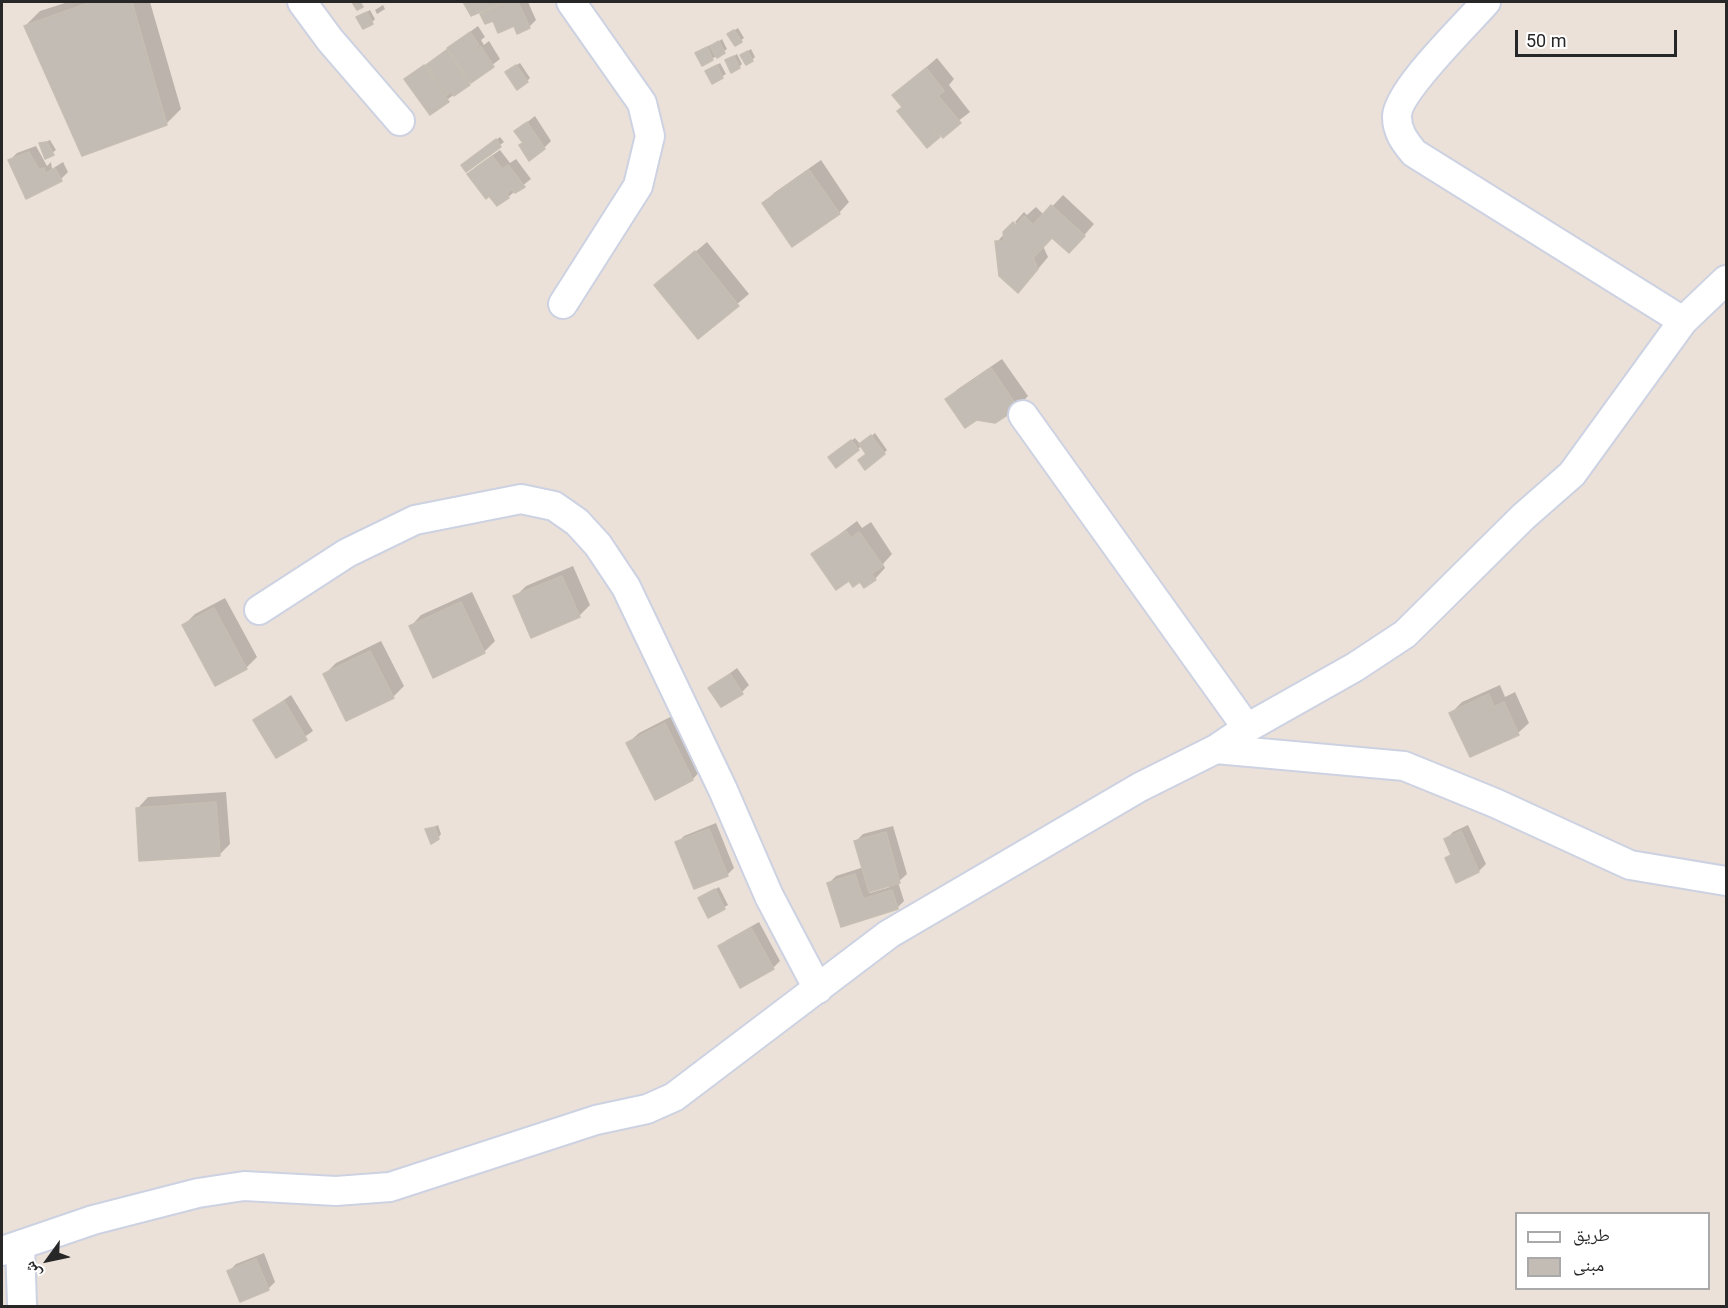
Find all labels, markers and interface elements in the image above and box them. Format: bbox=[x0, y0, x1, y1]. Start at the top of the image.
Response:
scale bar bbox=[1518, 18, 1680, 56]
text: 50 m bbox=[1526, 30, 1566, 51]
legend bbox=[1515, 1212, 1710, 1290]
text: طريق bbox=[1573, 1224, 1610, 1245]
north arrow bbox=[18, 1230, 78, 1290]
text: مبنى bbox=[1573, 1254, 1604, 1275]
text: ش bbox=[20, 1258, 45, 1282]

